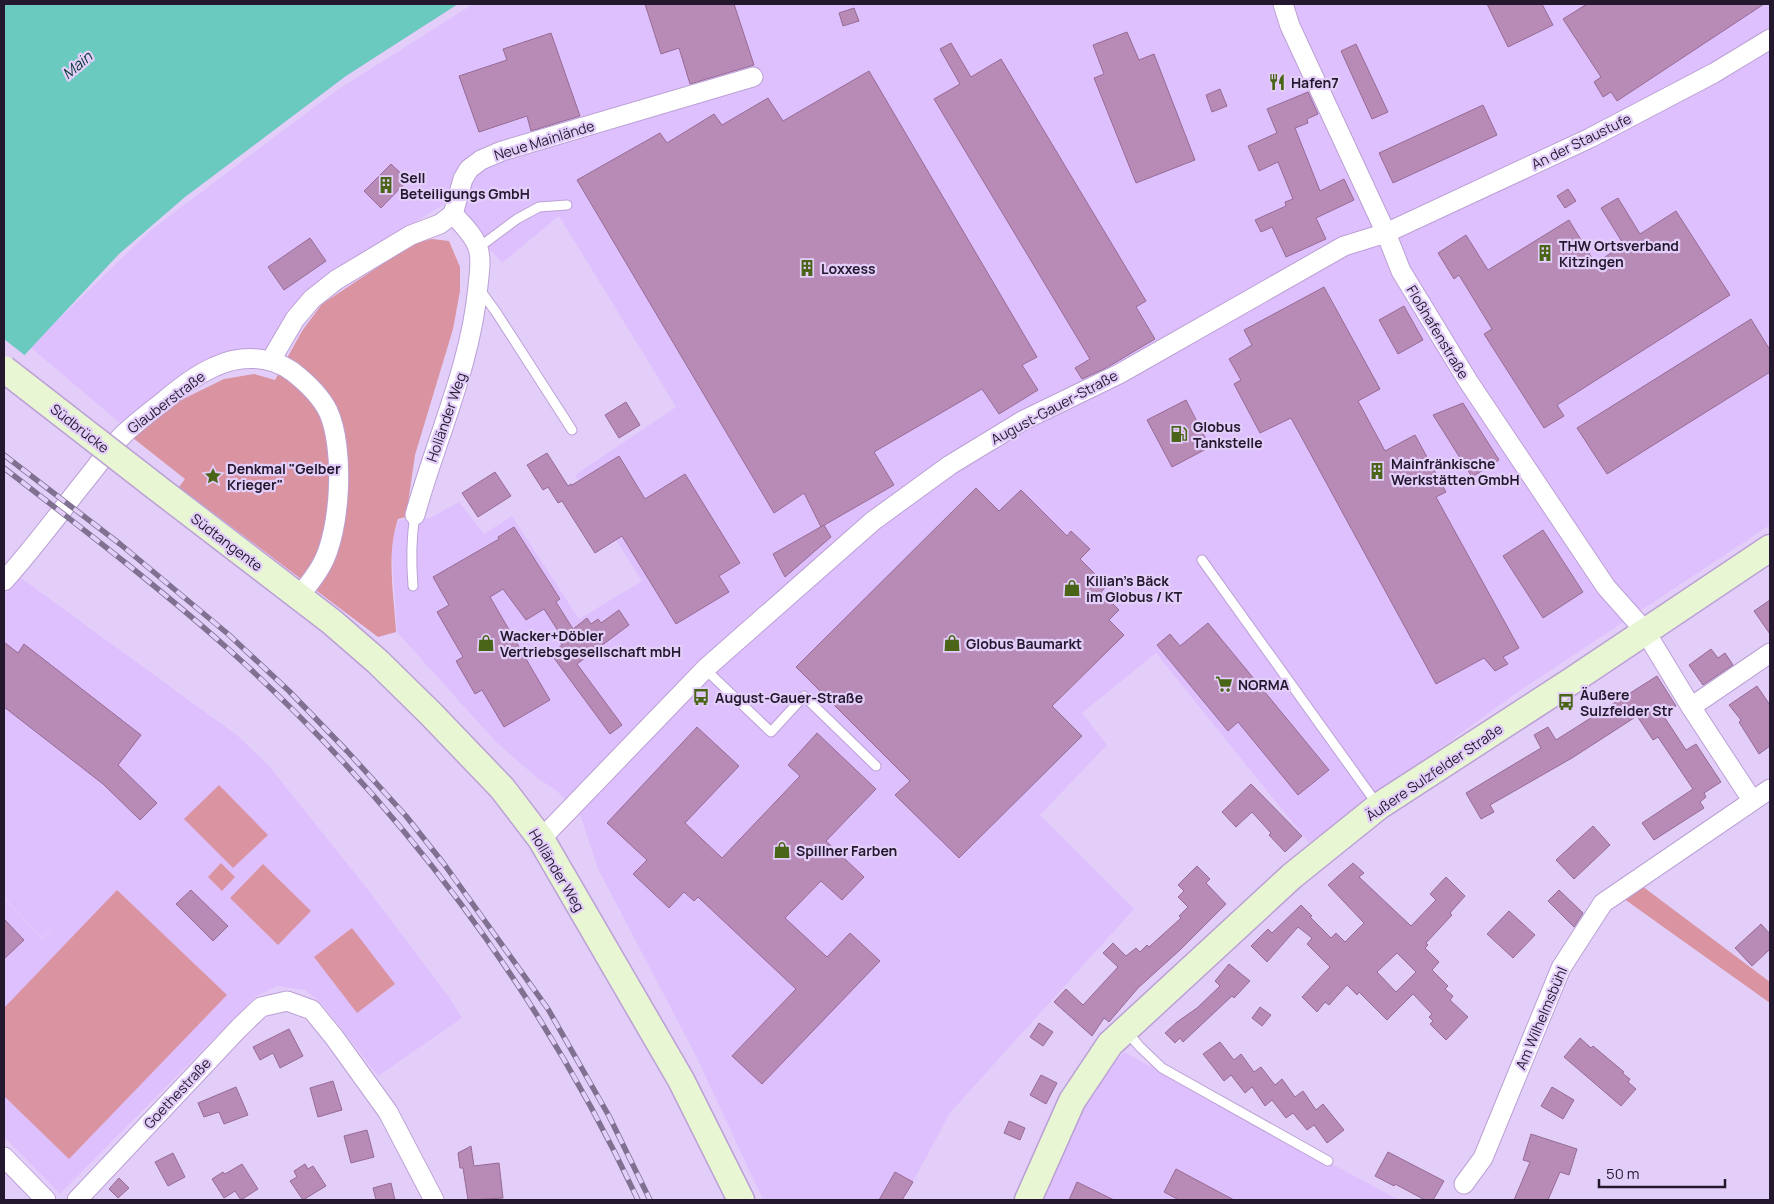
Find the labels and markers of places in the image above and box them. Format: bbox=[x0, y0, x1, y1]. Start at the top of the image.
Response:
restaurant icon: Hafen7 bbox=[1267, 72, 1287, 92]
place label: Hafen7 bbox=[1291, 73, 1339, 92]
place label: Sell Beteiligungs GmbH bbox=[400, 168, 530, 203]
building icon: Sell Beteiligungs GmbH bbox=[376, 175, 396, 195]
place label: THW Ortsverband Kitzingen bbox=[1559, 236, 1679, 271]
building icon: THW Ortsverband Kitzingen bbox=[1535, 243, 1555, 263]
building icon: Loxxess bbox=[797, 258, 817, 278]
place label: Loxxess bbox=[821, 259, 876, 278]
place label: Globus Tankstelle bbox=[1193, 417, 1263, 452]
fuel station icon: Globus Tankstelle bbox=[1169, 424, 1189, 444]
place label: Mainfränkische Werkstätten GmbH bbox=[1391, 454, 1520, 489]
place label: Denkmal "Gelber Krieger" bbox=[227, 459, 341, 494]
building icon: Mainfränkische Werkstätten GmbH bbox=[1367, 461, 1387, 481]
place icon: Denkmal "Gelber Krieger" bbox=[203, 466, 223, 486]
place label: Kilian's Bäck im Globus / KT bbox=[1086, 571, 1183, 606]
shop icon: Kilian's Bäck im Globus / KT bbox=[1062, 578, 1082, 598]
place label: Wacker+Döbler Vertriebsgesellschaft mbH bbox=[500, 626, 681, 661]
shop icon: Wacker+Döbler Vertriebsgesellschaft mbH bbox=[476, 633, 496, 653]
shop icon: Globus Baumarkt bbox=[942, 633, 962, 653]
place label: Globus Baumarkt bbox=[966, 634, 1082, 653]
supermarket icon: NORMA bbox=[1214, 674, 1234, 694]
place label: NORMA bbox=[1238, 675, 1290, 694]
place label: Äußere Sulzfelder Str bbox=[1580, 685, 1673, 720]
bus stop icon: August-Gauer-Straße bbox=[691, 687, 711, 707]
place label: August-Gauer-Straße bbox=[715, 688, 863, 707]
bus stop icon: Äußere Sulzfelder Str bbox=[1556, 692, 1576, 712]
shop icon: Spillner Farben bbox=[772, 840, 792, 860]
place label: Spillner Farben bbox=[796, 841, 897, 860]

